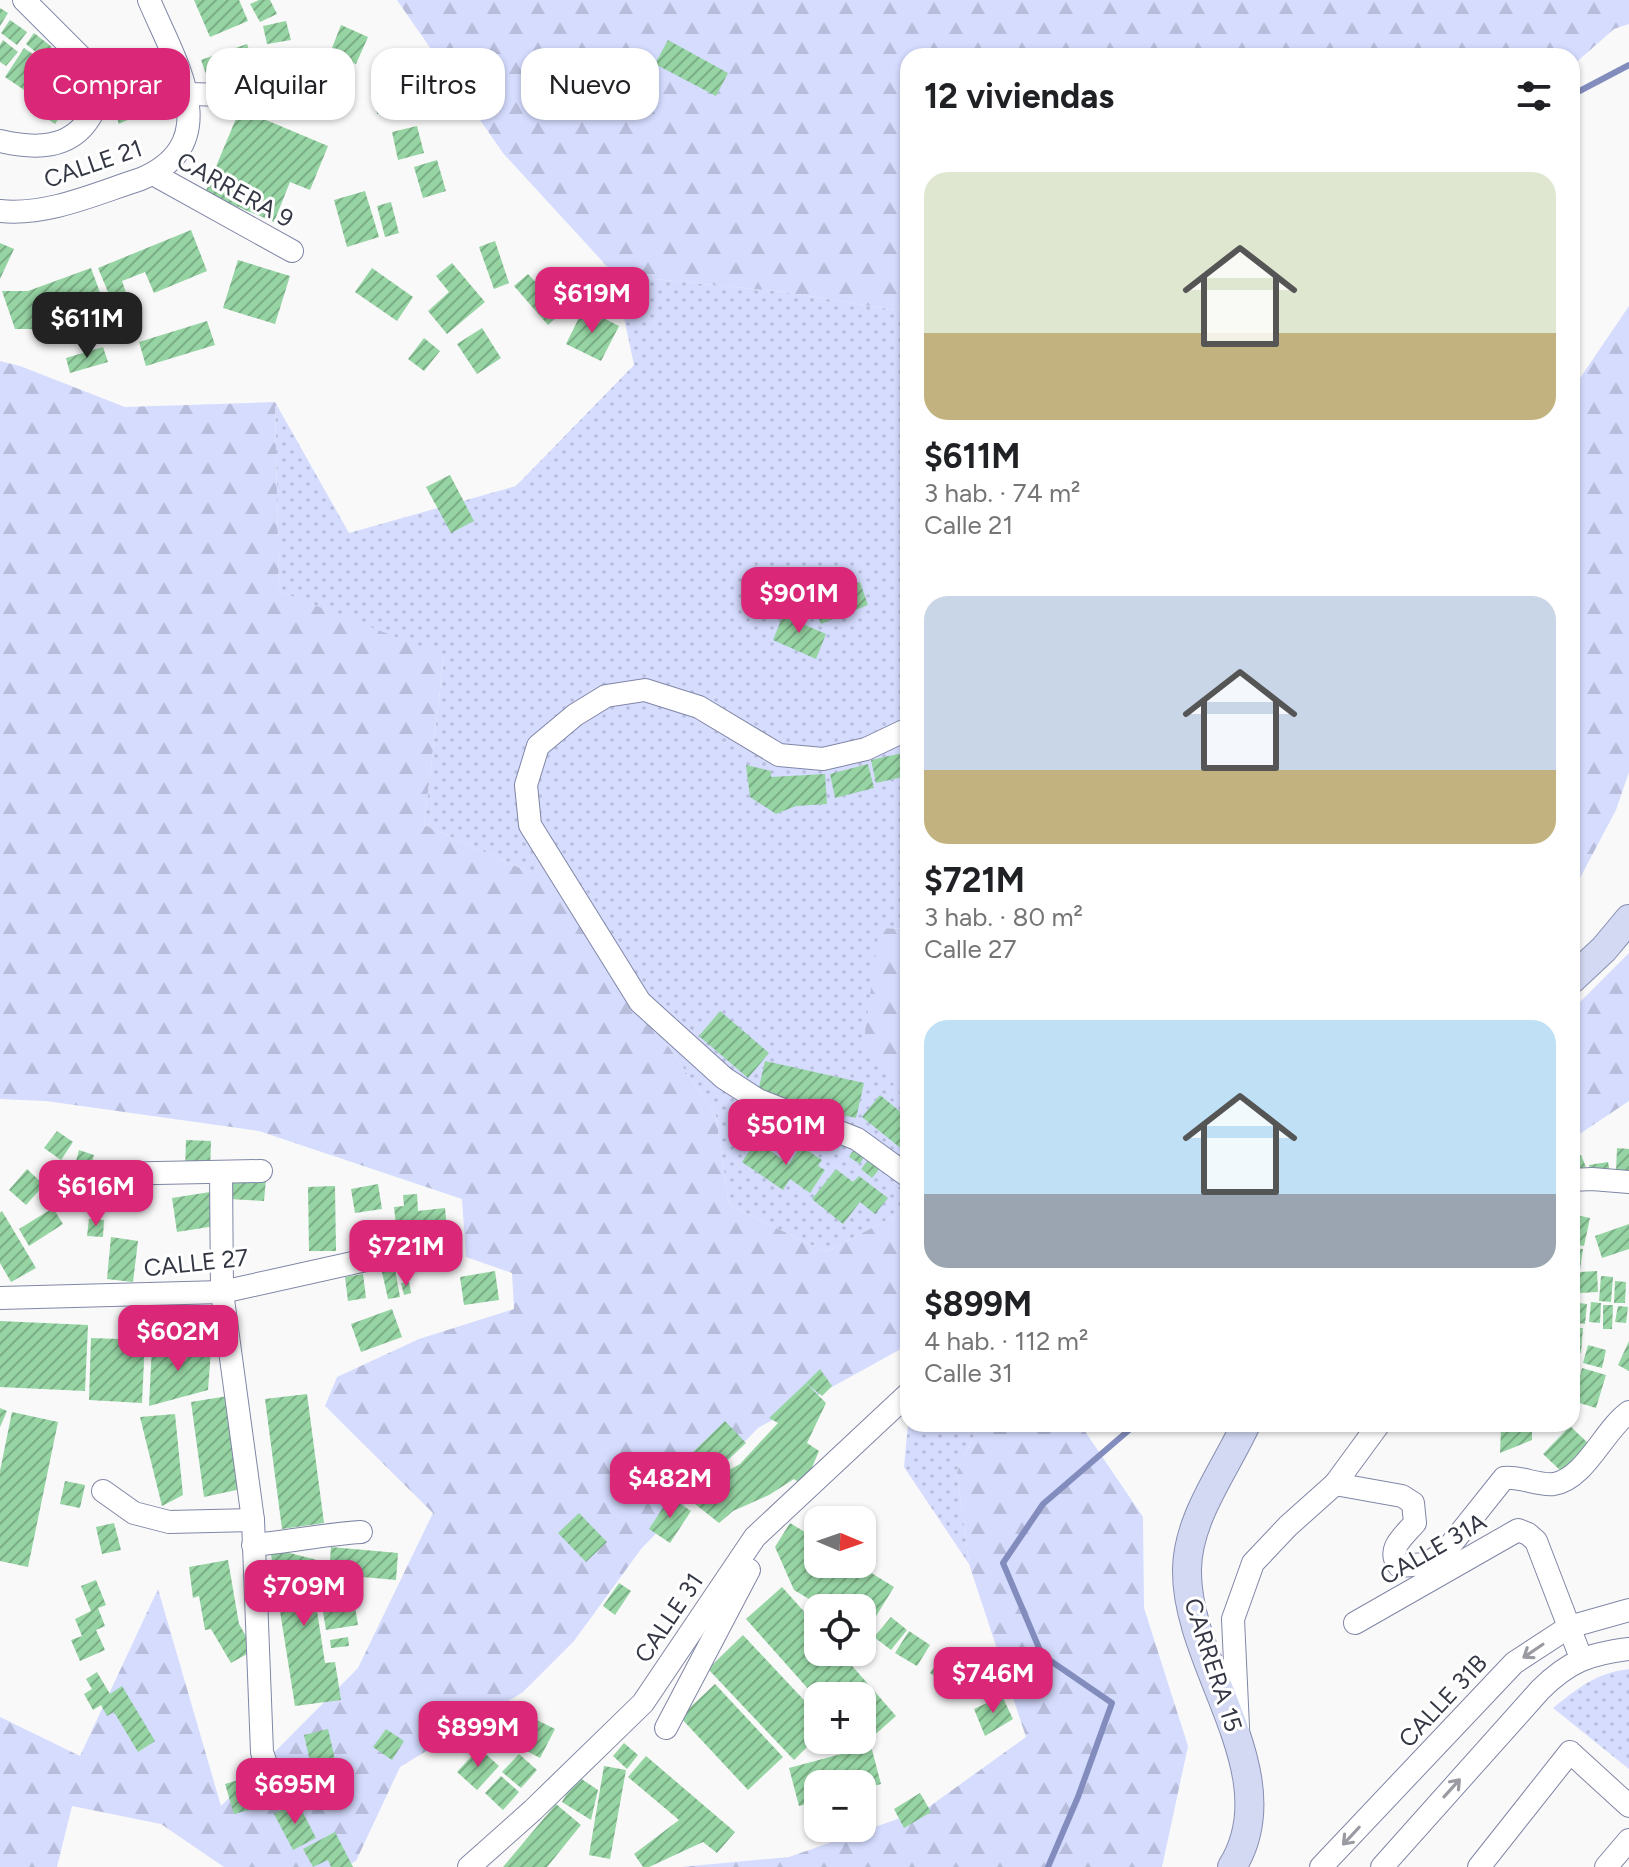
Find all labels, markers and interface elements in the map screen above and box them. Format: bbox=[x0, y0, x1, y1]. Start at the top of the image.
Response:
chip: Comprar bbox=[24, 48, 190, 120]
chip: Alquilar bbox=[206, 48, 355, 120]
chip: Filtros bbox=[371, 48, 505, 120]
chip: Nuevo bbox=[521, 48, 659, 120]
icon: filters bbox=[1512, 74, 1556, 118]
text: 12 viviendas bbox=[924, 76, 1114, 117]
street label: CALLE 21 bbox=[40, 133, 146, 194]
street label: CARRERA 9 bbox=[172, 146, 299, 233]
icon: home bbox=[1168, 224, 1312, 368]
pin: $619M bbox=[536, 267, 648, 335]
text: $619M bbox=[553, 277, 631, 309]
pin: $611M bbox=[31, 292, 143, 360]
text: $611M bbox=[50, 302, 124, 334]
text: $611M bbox=[924, 436, 1020, 477]
text: 3 hab. · 74 m² bbox=[924, 477, 1080, 509]
text: Calle 21 bbox=[924, 509, 1013, 541]
pin: $901M bbox=[743, 567, 855, 635]
text: $901M bbox=[759, 577, 839, 609]
icon: home bbox=[1168, 648, 1312, 792]
text: $721M bbox=[924, 860, 1025, 901]
text: 3 hab. · 80 m² bbox=[924, 901, 1083, 933]
text: Calle 27 bbox=[924, 933, 1017, 965]
icon: home bbox=[1168, 1072, 1312, 1216]
pin: $501M bbox=[730, 1099, 842, 1167]
text: $501M bbox=[746, 1109, 826, 1141]
pin: $616M bbox=[40, 1160, 152, 1228]
text: $616M bbox=[57, 1170, 135, 1202]
pin: $721M bbox=[350, 1220, 462, 1288]
text: $721M bbox=[367, 1230, 445, 1262]
street label: CALLE 27 bbox=[142, 1243, 250, 1282]
text: $899M bbox=[924, 1284, 1032, 1325]
pin: $602M bbox=[122, 1305, 234, 1373]
text: $602M bbox=[136, 1315, 220, 1347]
text: 4 hab. · 112 m² bbox=[924, 1325, 1088, 1357]
text: Calle 31 bbox=[924, 1357, 1013, 1389]
pin: $482M bbox=[614, 1452, 726, 1520]
text: $482M bbox=[628, 1462, 712, 1494]
north arrow bbox=[804, 1506, 876, 1578]
map controls bbox=[804, 1506, 876, 1842]
street label: CALLE 31A bbox=[1374, 1506, 1492, 1591]
pin: $709M bbox=[248, 1560, 360, 1628]
street label: CALLE 31 bbox=[628, 1567, 709, 1668]
text: $709M bbox=[262, 1570, 346, 1602]
button: locate bbox=[804, 1594, 876, 1666]
street label: CARRERA 15 bbox=[1178, 1594, 1249, 1735]
one-way arrow bbox=[1522, 1642, 1544, 1659]
pin: $746M bbox=[937, 1647, 1049, 1715]
street label: CALLE 31B bbox=[1392, 1648, 1493, 1753]
text: $746M bbox=[952, 1657, 1034, 1689]
button: + bbox=[804, 1682, 876, 1754]
pin: $899M bbox=[422, 1701, 534, 1769]
text: $899M bbox=[437, 1711, 519, 1743]
pin: $695M bbox=[239, 1758, 351, 1826]
text: $695M bbox=[254, 1768, 336, 1800]
button: − bbox=[804, 1770, 876, 1842]
one-way arrow bbox=[1443, 1778, 1461, 1798]
one-way arrow bbox=[1342, 1826, 1361, 1845]

